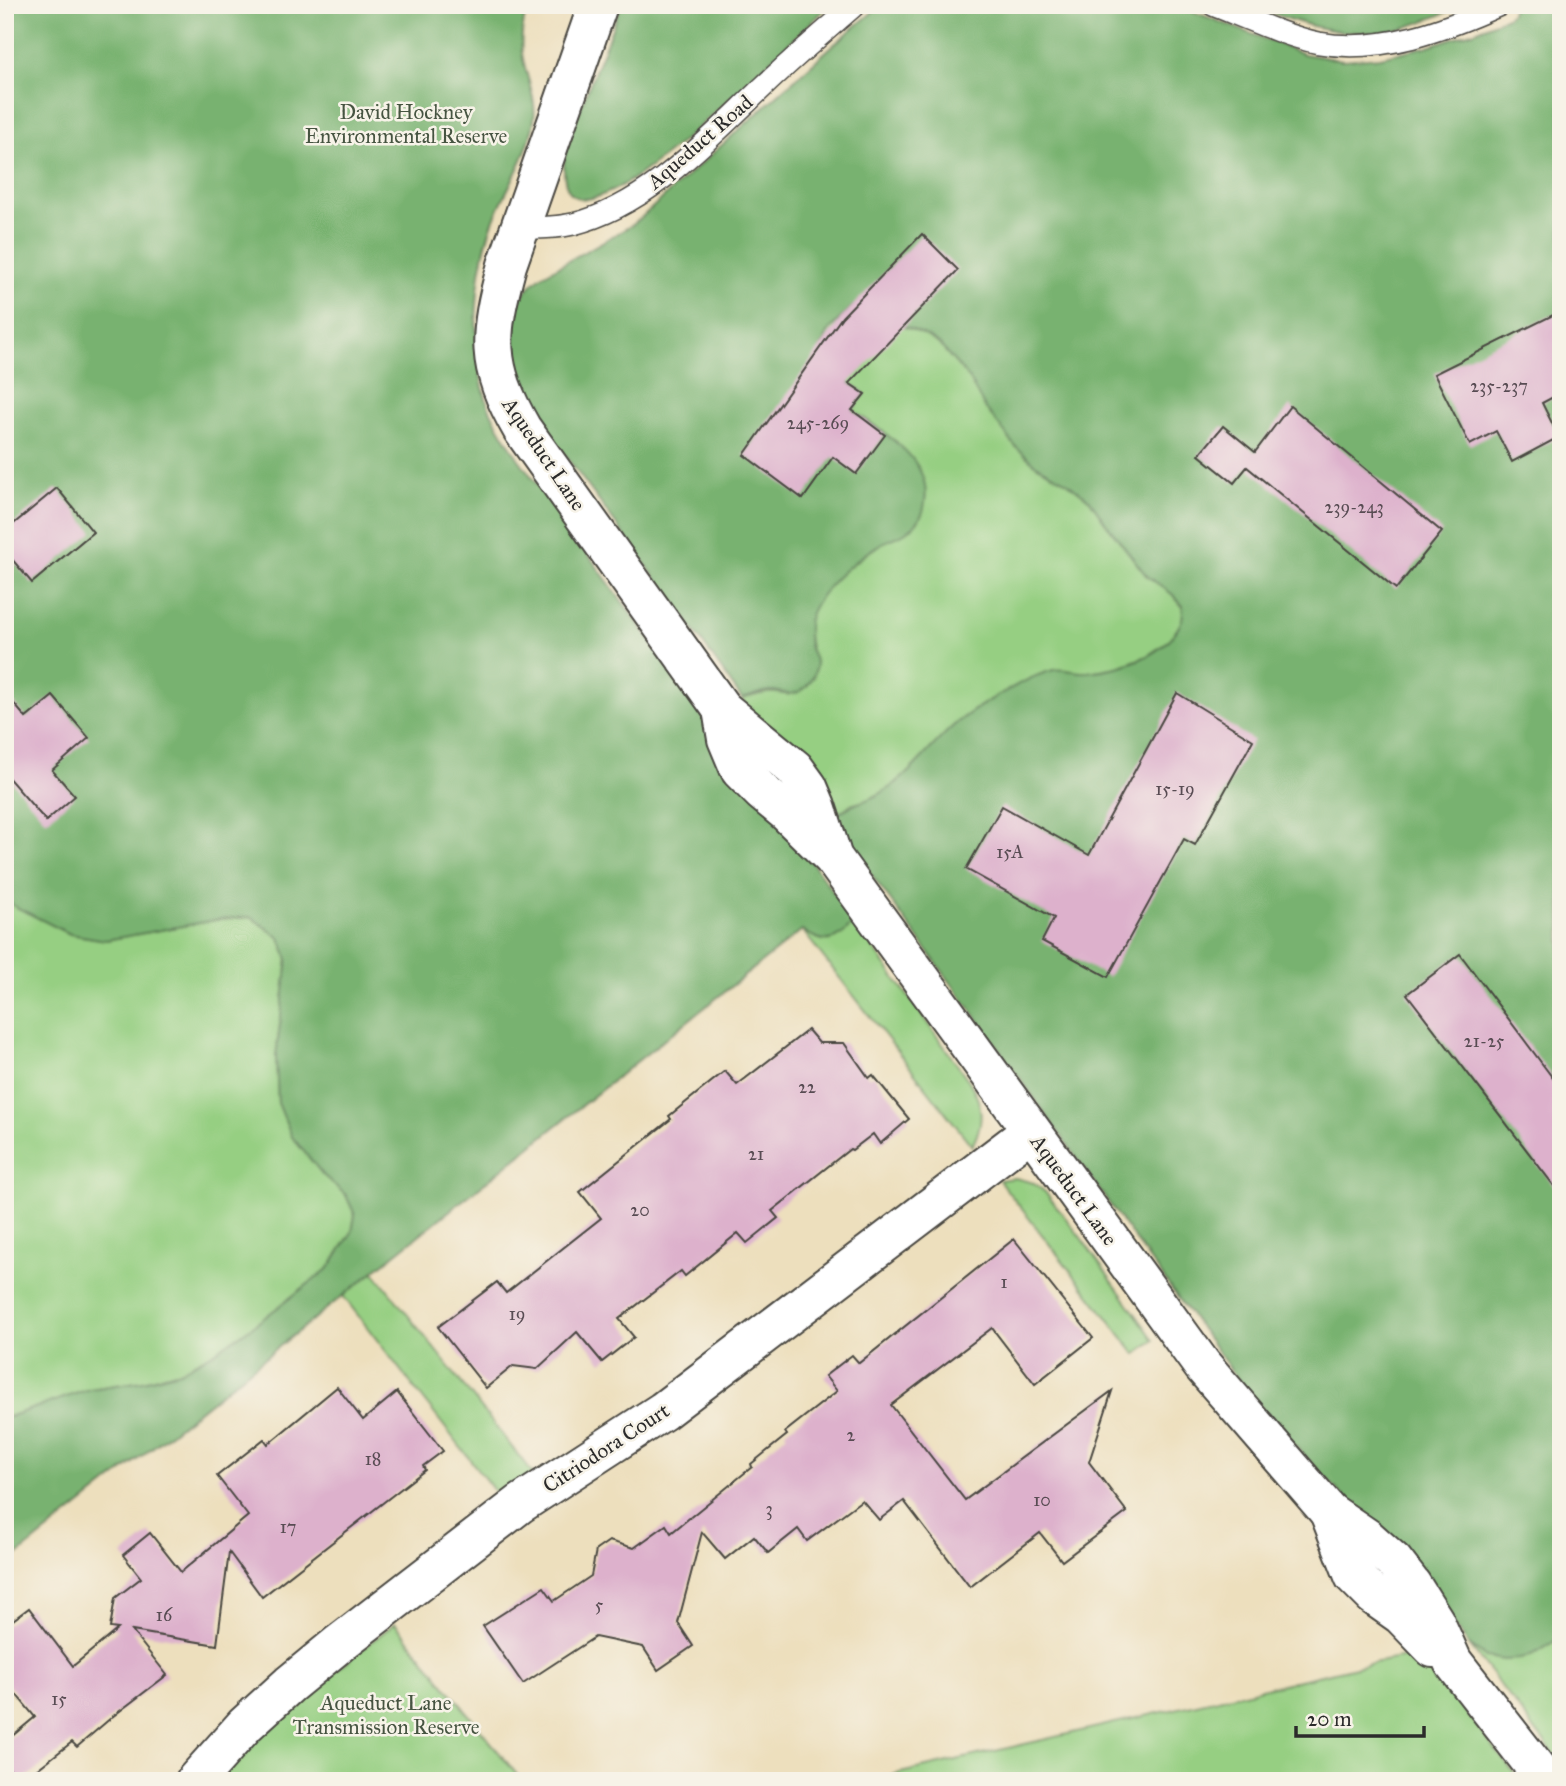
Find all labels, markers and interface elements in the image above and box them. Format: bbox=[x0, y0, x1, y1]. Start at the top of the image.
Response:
street label: Aqueduct Road bbox=[641, 89, 758, 196]
park label: David Hockney Environmental Reserve bbox=[305, 99, 507, 149]
house number: 235-237 bbox=[1470, 375, 1528, 397]
street label: Aqueduct Lane bbox=[496, 392, 592, 516]
house number: 245-269 bbox=[787, 412, 849, 434]
house number: 239-243 bbox=[1324, 496, 1384, 518]
house number: 15-19 bbox=[1155, 778, 1195, 800]
house number: 15A bbox=[996, 841, 1024, 863]
house number: 21-25 bbox=[1464, 1030, 1505, 1052]
house number: 22 bbox=[798, 1076, 816, 1098]
street label: Aqueduct Lane bbox=[1024, 1129, 1123, 1251]
house number: 21 bbox=[748, 1143, 764, 1165]
house number: 20 bbox=[630, 1199, 650, 1221]
house number: 1 bbox=[1000, 1271, 1008, 1293]
house number: 19 bbox=[509, 1303, 525, 1325]
street label: Citriodora Court bbox=[538, 1397, 675, 1499]
house number: 2 bbox=[847, 1424, 856, 1446]
house number: 18 bbox=[365, 1448, 381, 1470]
house number: 10 bbox=[1033, 1489, 1051, 1511]
house number: 3 bbox=[765, 1498, 773, 1520]
house number: 17 bbox=[280, 1516, 296, 1538]
house number: 5 bbox=[595, 1594, 604, 1616]
house number: 16 bbox=[156, 1604, 173, 1626]
house number: 15 bbox=[51, 1688, 67, 1710]
park label: Aqueduct Lane Transmission Reserve bbox=[292, 1690, 480, 1740]
scale bar bbox=[1296, 1695, 1424, 1739]
text: 20 m bbox=[1307, 1706, 1352, 1732]

